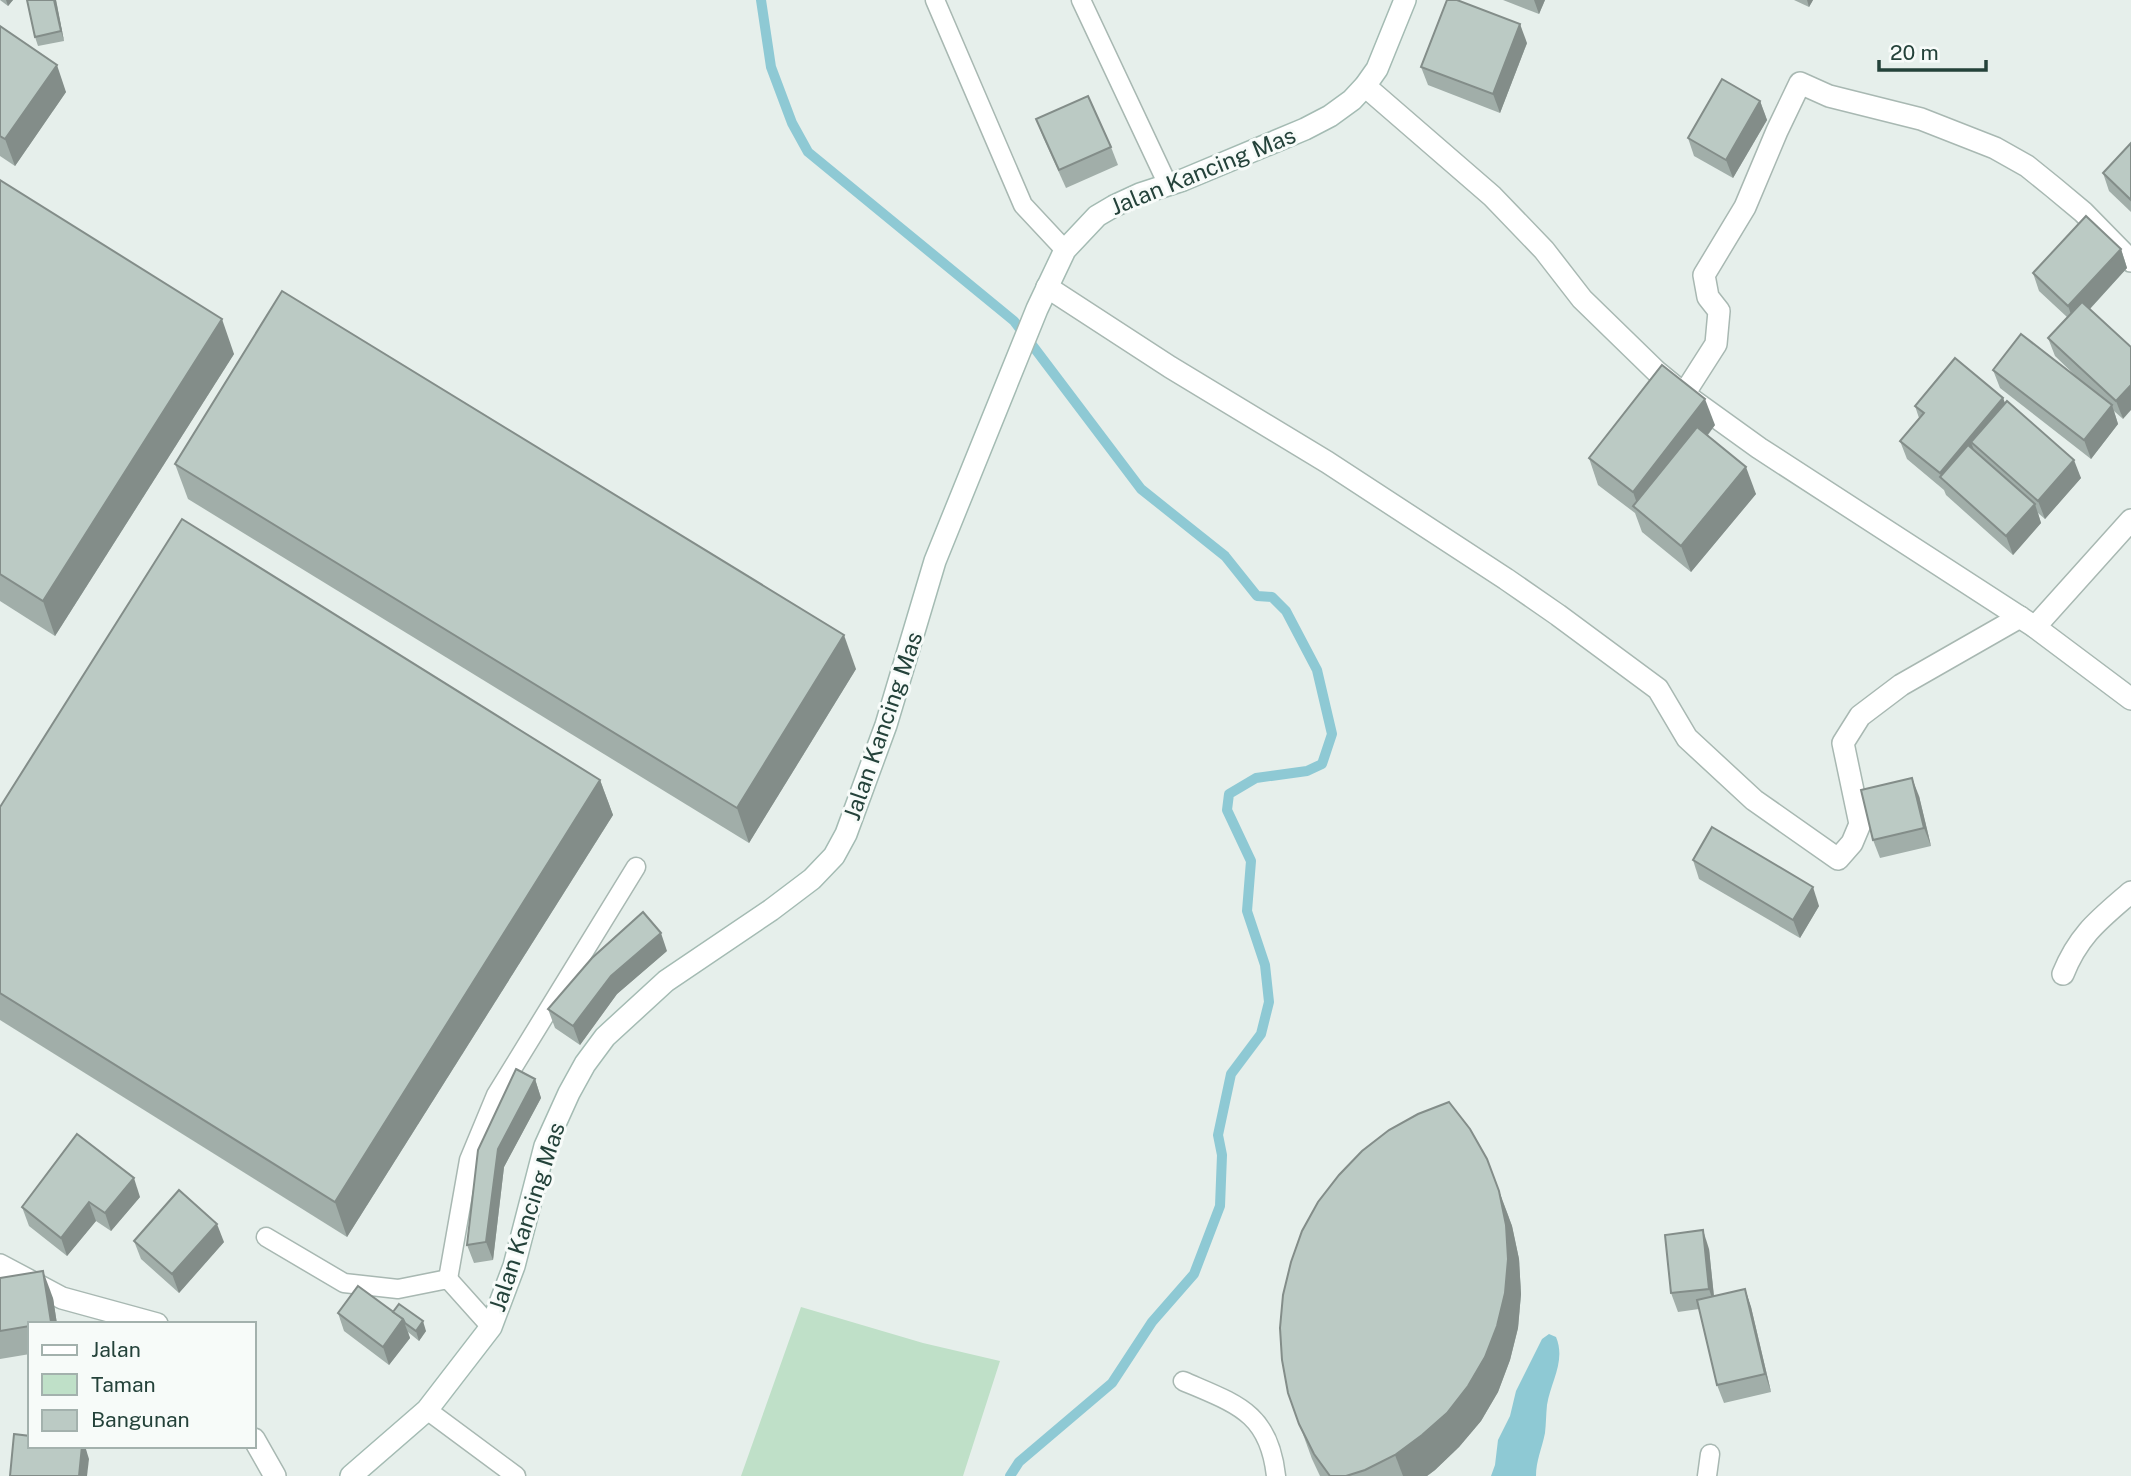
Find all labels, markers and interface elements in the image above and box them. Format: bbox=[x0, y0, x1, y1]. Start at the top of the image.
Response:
scale bar bbox=[1879, 28, 1986, 72]
text: 20 m bbox=[1890, 40, 1939, 65]
street label: Jalan Kancing Mas bbox=[1106, 121, 1299, 220]
street label: Jalan Kancing Mas bbox=[838, 628, 927, 824]
street label: Jalan Kancing Mas bbox=[483, 1119, 570, 1315]
legend bbox=[28, 1322, 256, 1448]
text: Jalan bbox=[91, 1337, 141, 1362]
text: Taman bbox=[91, 1372, 156, 1397]
text: Bangunan bbox=[91, 1407, 190, 1432]

